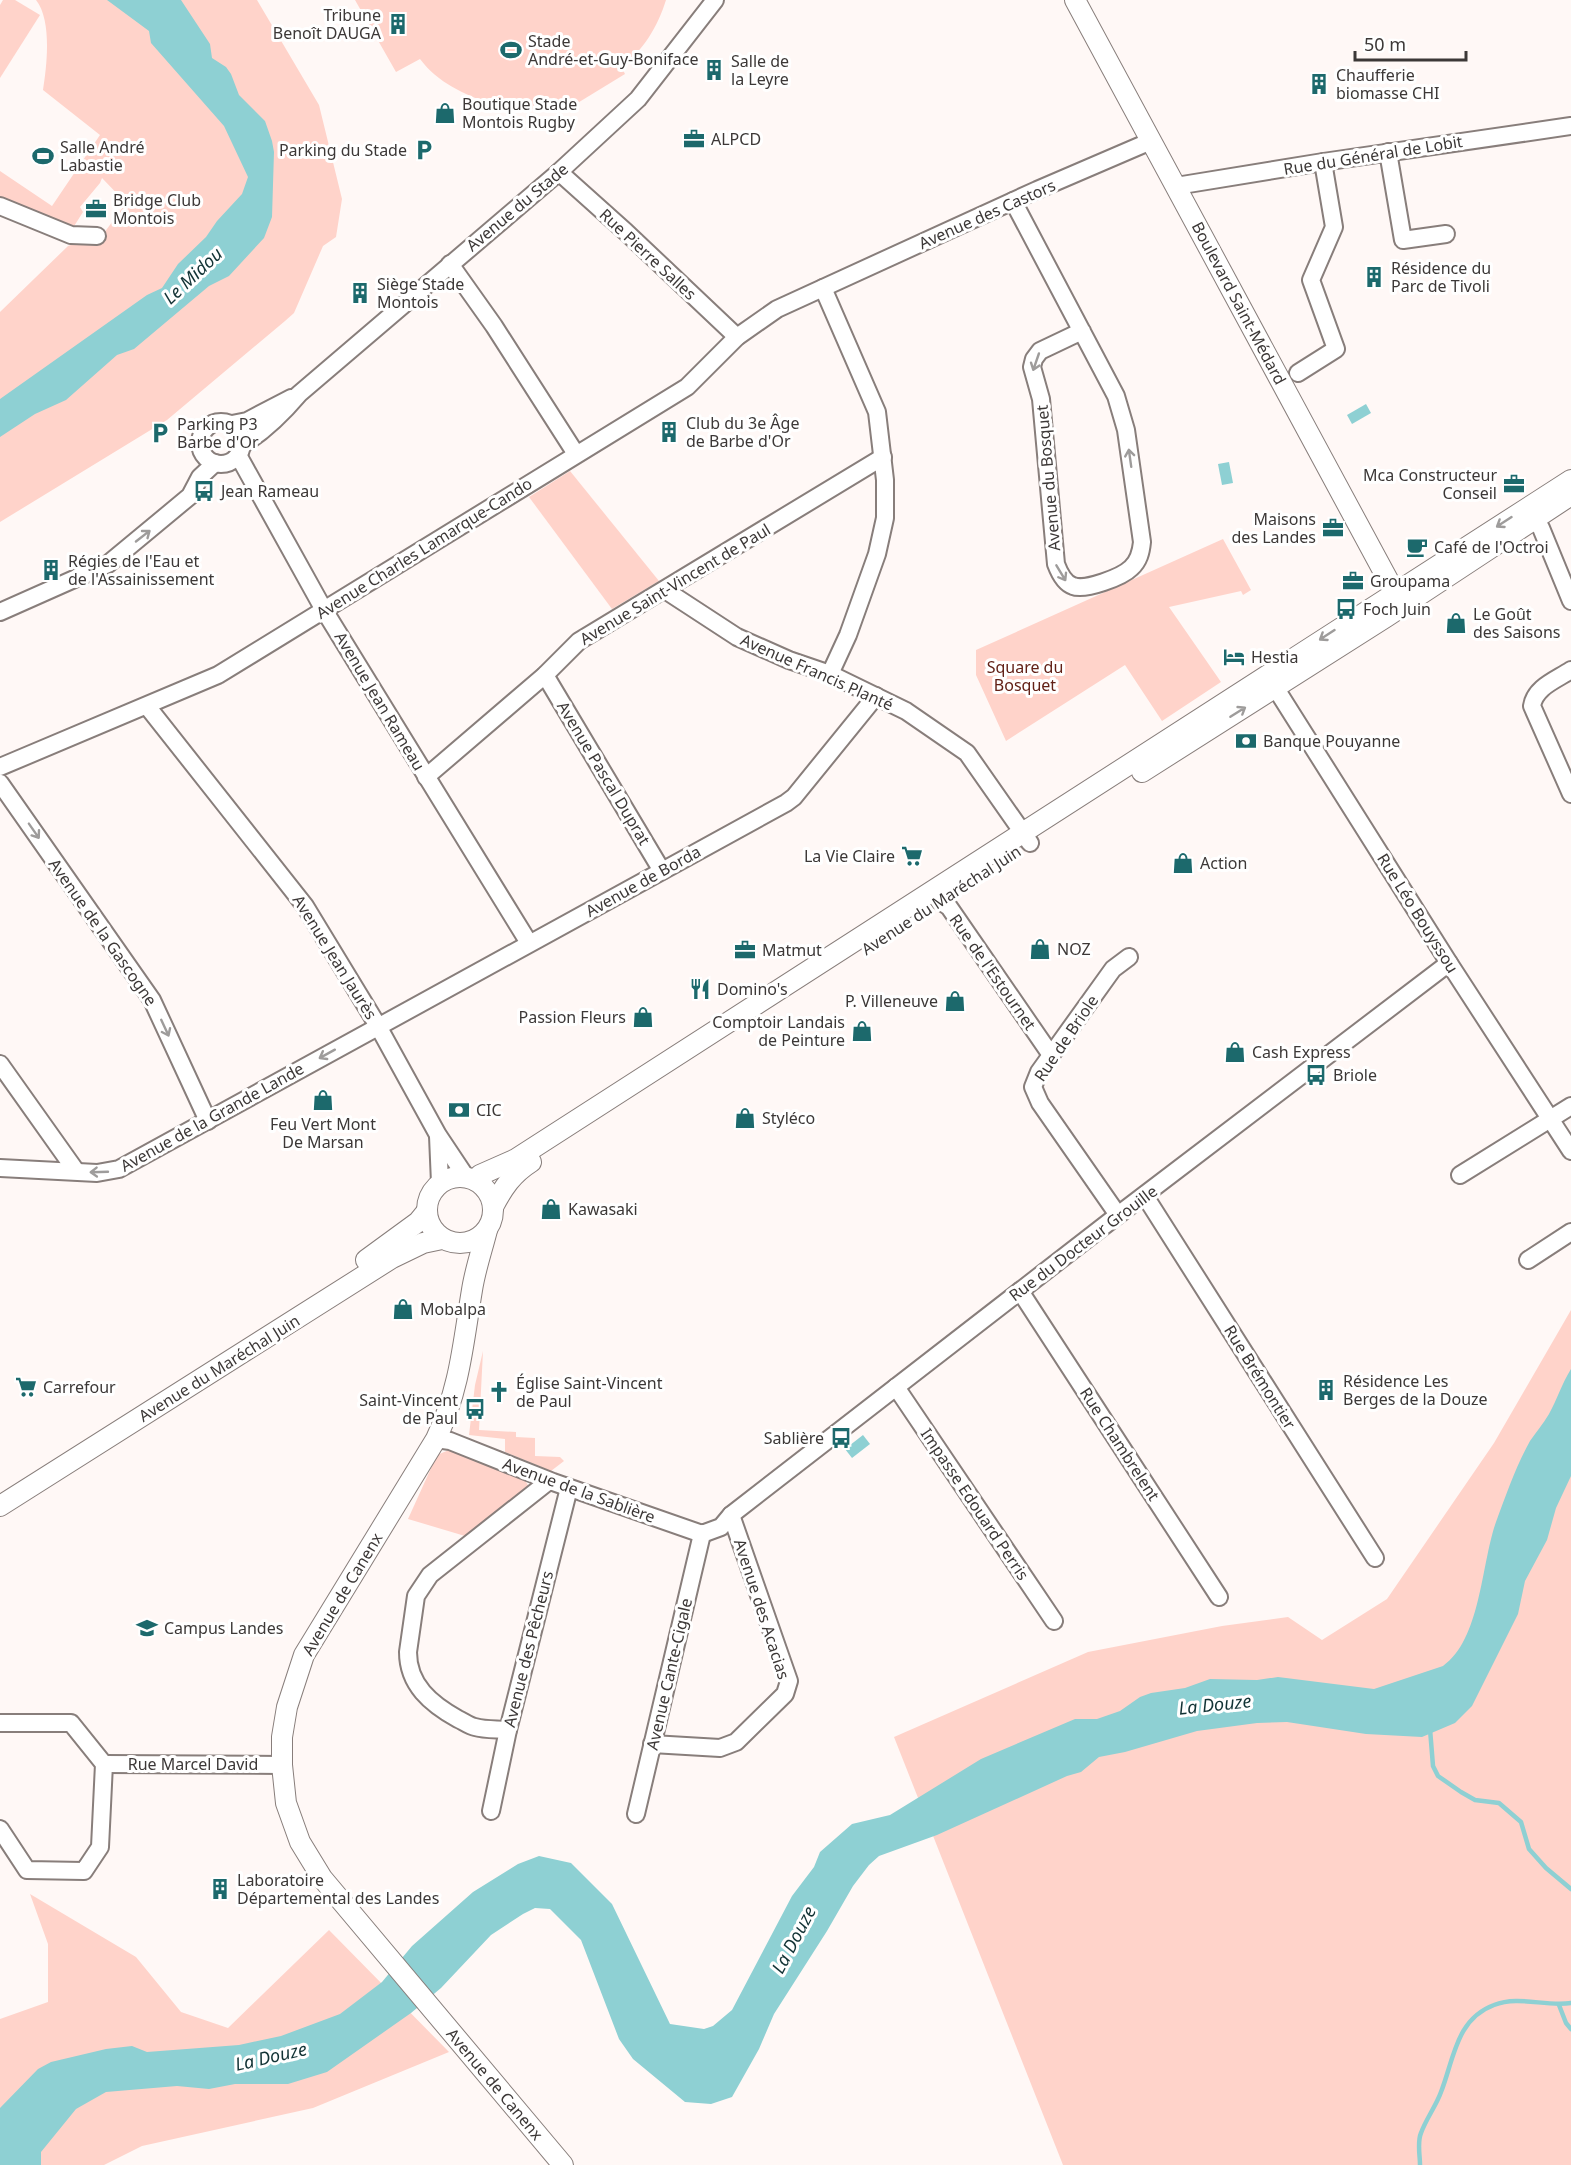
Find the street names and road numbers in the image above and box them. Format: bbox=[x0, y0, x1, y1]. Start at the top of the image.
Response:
street label: Rue du Général de Lobit bbox=[1282, 130, 1464, 180]
street label: Avenue du Stade bbox=[461, 158, 573, 256]
street label: Avenue des Castors bbox=[915, 174, 1059, 254]
street label: Rue Pierre Salles bbox=[595, 203, 701, 305]
street label: Boulevard Saint-Médard bbox=[1187, 218, 1291, 388]
street label: Avenue du Bosquet bbox=[1031, 404, 1065, 552]
street label: Avenue Charles Lamarque-Cando bbox=[312, 472, 536, 624]
street label: Avenue Saint-Vincent de Paul bbox=[576, 518, 774, 650]
street label: Avenue Jean Rameau bbox=[330, 627, 430, 775]
street label: Avenue Francis Planté bbox=[737, 628, 897, 716]
street label: Avenue Pascal Duprat bbox=[552, 697, 656, 849]
street label: Avenue de Borda bbox=[581, 840, 705, 922]
street label: Avenue du Maréchal Juin bbox=[857, 840, 1025, 960]
street label: Rue Léo Bouyssou bbox=[1372, 849, 1464, 977]
street label: Avenue de la Gascogne bbox=[44, 854, 162, 1010]
street label: Avenue Jean Jaurès bbox=[288, 891, 382, 1023]
street label: Rue de l'Estournet bbox=[945, 910, 1041, 1035]
street label: Rue de Briole bbox=[1029, 990, 1103, 1086]
street label: Avenue de la Grande Lande bbox=[116, 1057, 308, 1177]
street label: Rue du Docteur Grouille bbox=[1004, 1180, 1162, 1306]
street label: Avenue du Maréchal Juin bbox=[134, 1309, 304, 1427]
street label: Rue Brémontier bbox=[1219, 1321, 1301, 1434]
street label: Rue Chambrelent bbox=[1075, 1383, 1165, 1505]
street label: Impasse Edouard Perris bbox=[916, 1424, 1034, 1584]
street label: Avenue de la Sablière bbox=[500, 1452, 658, 1528]
street label: Avenue de Canenx bbox=[297, 1528, 388, 1660]
street label: Avenue des Acacias bbox=[729, 1536, 795, 1682]
street label: Avenue des Pêcheurs bbox=[498, 1568, 558, 1730]
street label: Avenue Cante-Cigale bbox=[641, 1596, 697, 1752]
street label: Rue Marcel David bbox=[128, 1753, 258, 1775]
street label: Avenue de Canenx bbox=[442, 2023, 549, 2145]

